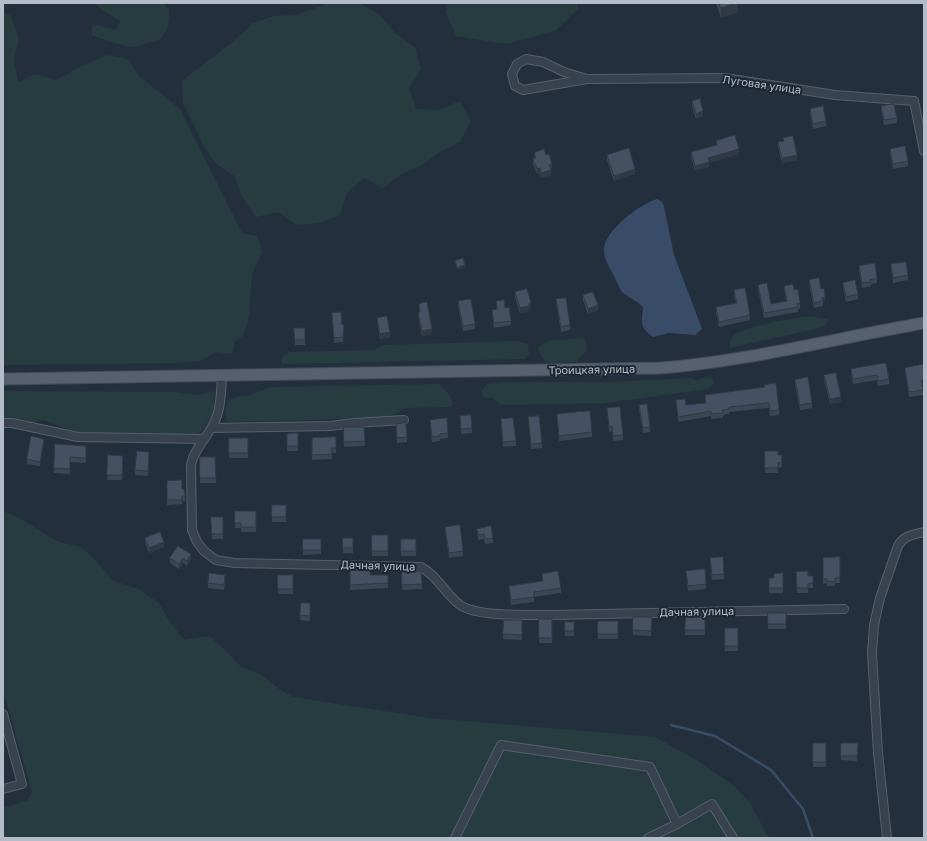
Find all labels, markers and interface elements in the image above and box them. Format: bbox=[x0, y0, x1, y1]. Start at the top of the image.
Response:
street label: Луговая улица bbox=[722, 73, 802, 97]
street label: Троицкая улица bbox=[549, 363, 635, 377]
street label: Дачная улица bbox=[341, 558, 415, 574]
street label: Дачная улица bbox=[660, 605, 734, 619]

